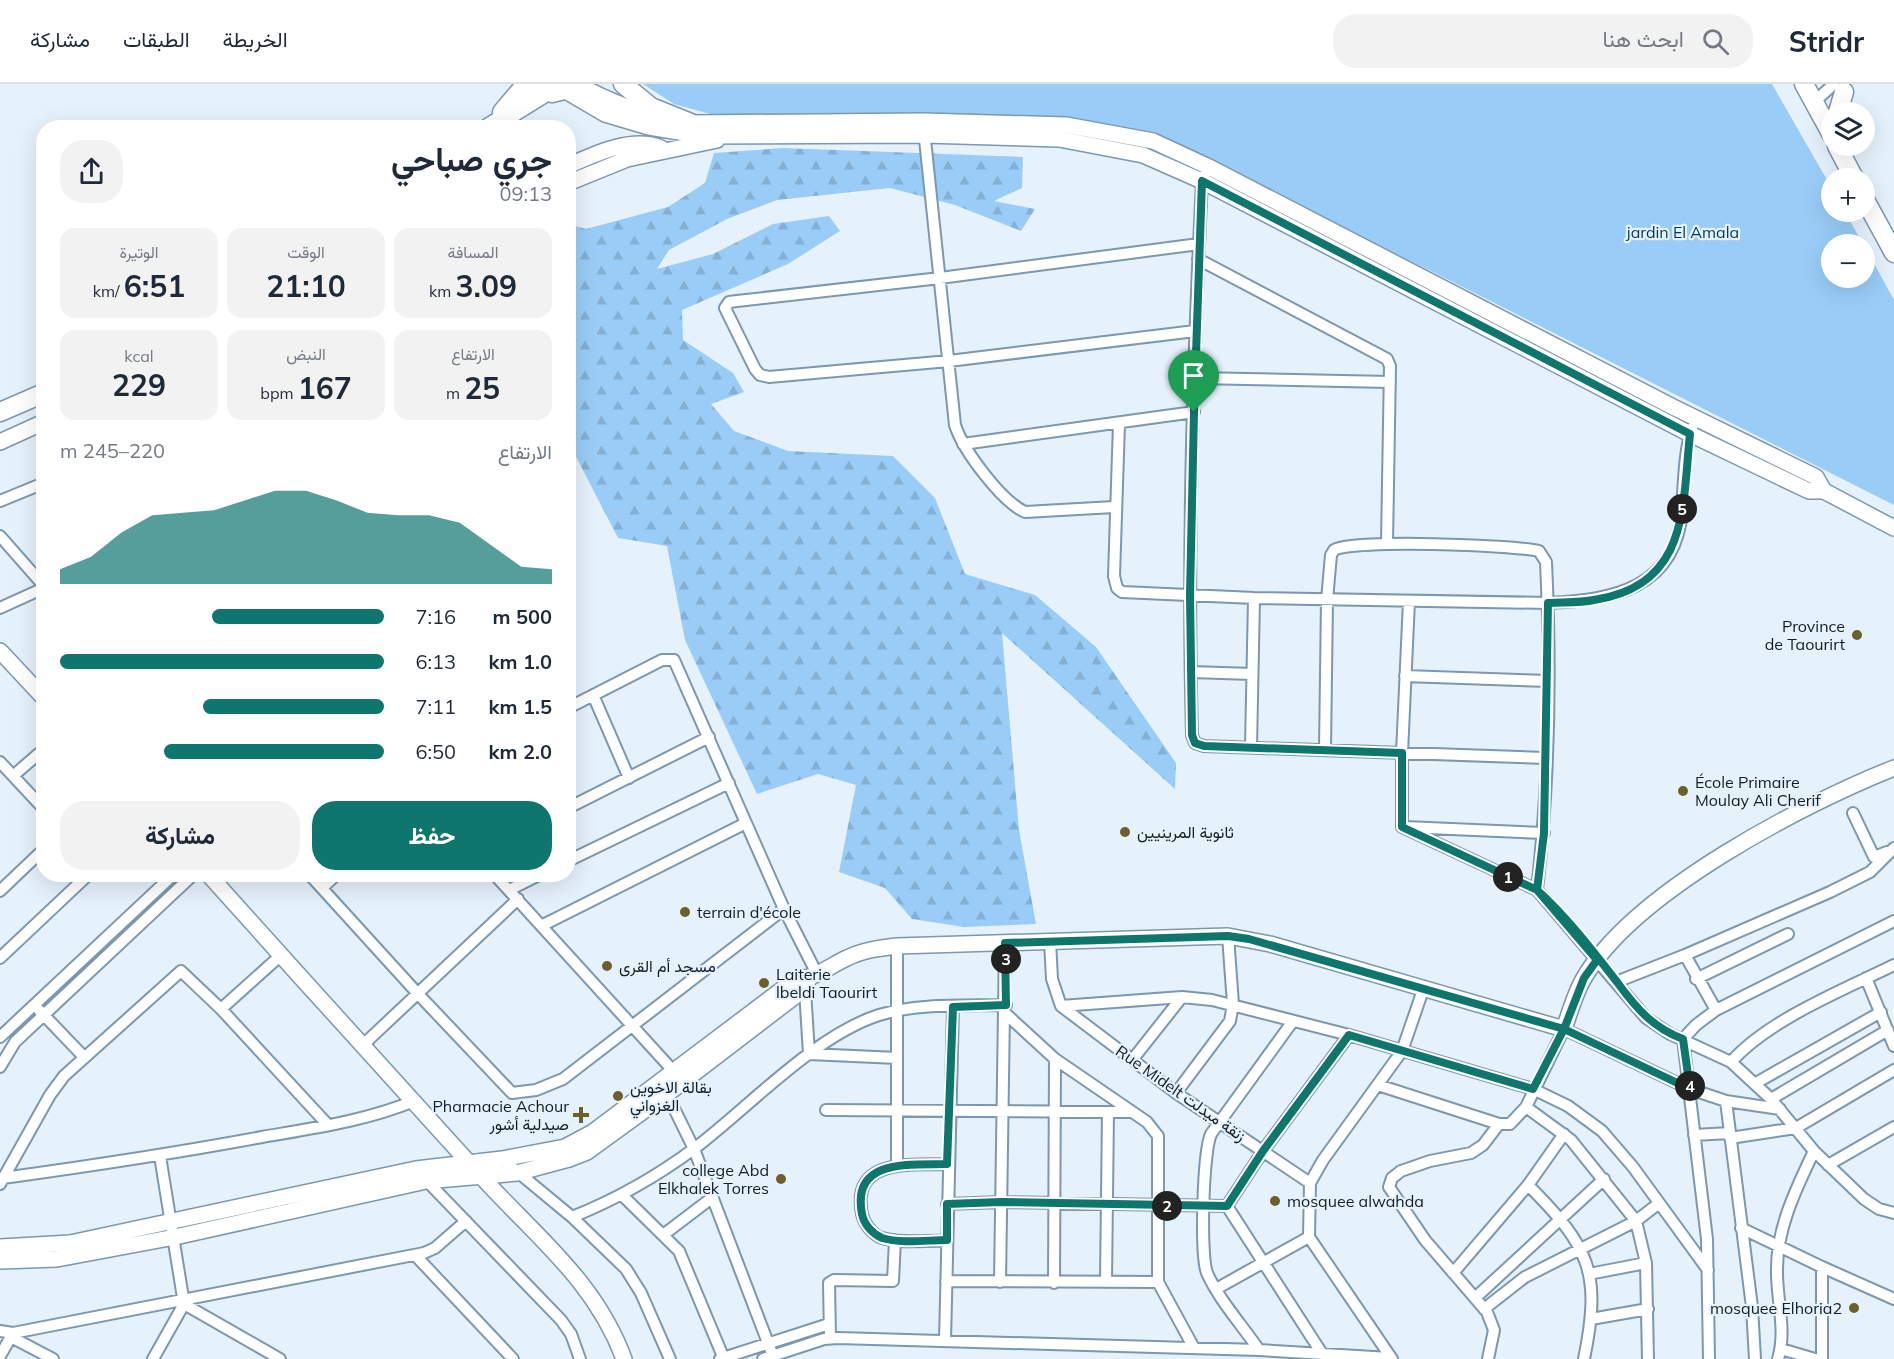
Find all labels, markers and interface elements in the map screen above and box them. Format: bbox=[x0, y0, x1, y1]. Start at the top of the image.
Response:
search box bbox=[1333, 14, 1753, 68]
text: Stridr bbox=[1789, 24, 1864, 59]
text: ابحث هنا bbox=[1603, 25, 1684, 53]
icon: search bbox=[1699, 25, 1732, 58]
text: مشاركة bbox=[30, 26, 90, 52]
text: الطبقات bbox=[123, 26, 190, 52]
text: الخريطة bbox=[223, 26, 288, 52]
map controls bbox=[1821, 102, 1875, 288]
button: layers bbox=[1821, 102, 1875, 156]
text: جري صباحي bbox=[391, 138, 552, 179]
button: share bbox=[60, 140, 123, 203]
button: + bbox=[1821, 168, 1875, 222]
text: 09:13 bbox=[499, 181, 552, 206]
park label: jardin El Amala bbox=[1626, 222, 1739, 242]
button: − bbox=[1821, 234, 1875, 288]
text: الوتيرة bbox=[119, 242, 159, 262]
text: الوقت bbox=[287, 242, 325, 262]
text: المسافة bbox=[448, 242, 498, 262]
text: 6:51 bbox=[124, 267, 185, 305]
text: 21:10 bbox=[266, 267, 346, 305]
text: 3.09 bbox=[456, 267, 517, 305]
text: /km bbox=[93, 281, 124, 301]
text: km bbox=[429, 281, 456, 301]
text: النبض bbox=[286, 344, 326, 364]
text: الارتفاع bbox=[451, 344, 495, 364]
text: kcal bbox=[124, 346, 154, 366]
pin bbox=[1168, 350, 1219, 412]
icon: arrive bbox=[1177, 359, 1210, 392]
text: 229 bbox=[112, 366, 166, 404]
text: 167 bbox=[298, 369, 352, 407]
text: 25 bbox=[464, 369, 500, 407]
text: bpm bbox=[260, 383, 298, 403]
text: m bbox=[446, 383, 464, 403]
text: 220–245 m bbox=[60, 438, 165, 463]
text: الارتفاع bbox=[498, 439, 552, 464]
pin: 5 bbox=[1667, 494, 1697, 524]
text: 5 bbox=[1677, 499, 1687, 519]
text: 7:16 bbox=[415, 604, 456, 629]
text: 500 m bbox=[493, 604, 552, 629]
place label: Province de Taourirt bbox=[1765, 616, 1845, 654]
marker: Province de Taourirt bbox=[1850, 628, 1864, 642]
text: 6:13 bbox=[415, 649, 456, 674]
text: 1.0 km bbox=[489, 649, 552, 674]
text: 7:11 bbox=[415, 694, 456, 719]
text: 1.5 km bbox=[489, 694, 552, 719]
text: 6:50 bbox=[415, 739, 456, 764]
text: 2.0 km bbox=[489, 739, 552, 764]
place label: École Primaire Moulay Ali Cherif bbox=[1695, 772, 1821, 810]
marker: École Primaire Moulay Ali Cherif bbox=[1676, 784, 1690, 798]
button: مشاركة bbox=[60, 801, 300, 870]
button: حفظ bbox=[312, 801, 552, 870]
place label: ثانوية المرينيين bbox=[1137, 822, 1234, 843]
marker: ثانوية المرينيين bbox=[1118, 825, 1132, 839]
pin: 1 bbox=[1493, 862, 1523, 892]
text: 1 bbox=[1503, 867, 1513, 887]
place label: terrain d'école bbox=[697, 902, 801, 922]
marker: terrain d'école bbox=[678, 905, 692, 919]
pin: 3 bbox=[991, 944, 1021, 974]
text: 3 bbox=[1001, 949, 1011, 969]
place label: مسجد أم القرى bbox=[619, 956, 716, 977]
marker: مسجد أم القرى bbox=[600, 959, 614, 973]
place label: Laiterie lbeldi Taourirt bbox=[776, 964, 878, 1002]
marker: Laiterie lbeldi Taourirt bbox=[757, 976, 771, 990]
street label: Rue Midelt زنقة ميدلت bbox=[1111, 1041, 1250, 1146]
pin: 4 bbox=[1675, 1071, 1705, 1101]
text: 4 bbox=[1685, 1076, 1695, 1096]
place label: بقالة الاخوين الغزواني bbox=[630, 1077, 712, 1119]
marker: بقالة الاخوين الغزواني bbox=[611, 1089, 625, 1103]
place label: Pharmacie Achour صيدلية أشور bbox=[432, 1096, 569, 1135]
marker: Pharmacie Achour صيدلية أشور bbox=[574, 1108, 588, 1122]
place label: college Abd Elkhalek Torres bbox=[658, 1160, 769, 1198]
marker: college Abd Elkhalek Torres bbox=[774, 1172, 788, 1186]
pin: 2 bbox=[1152, 1191, 1182, 1221]
place label: mosquee alwahda bbox=[1287, 1191, 1424, 1211]
marker: mosquee alwahda bbox=[1268, 1194, 1282, 1208]
text: 2 bbox=[1162, 1196, 1172, 1216]
place label: mosquee Elhoria2 bbox=[1710, 1298, 1842, 1318]
marker: mosquee Elhoria2 bbox=[1847, 1301, 1861, 1315]

